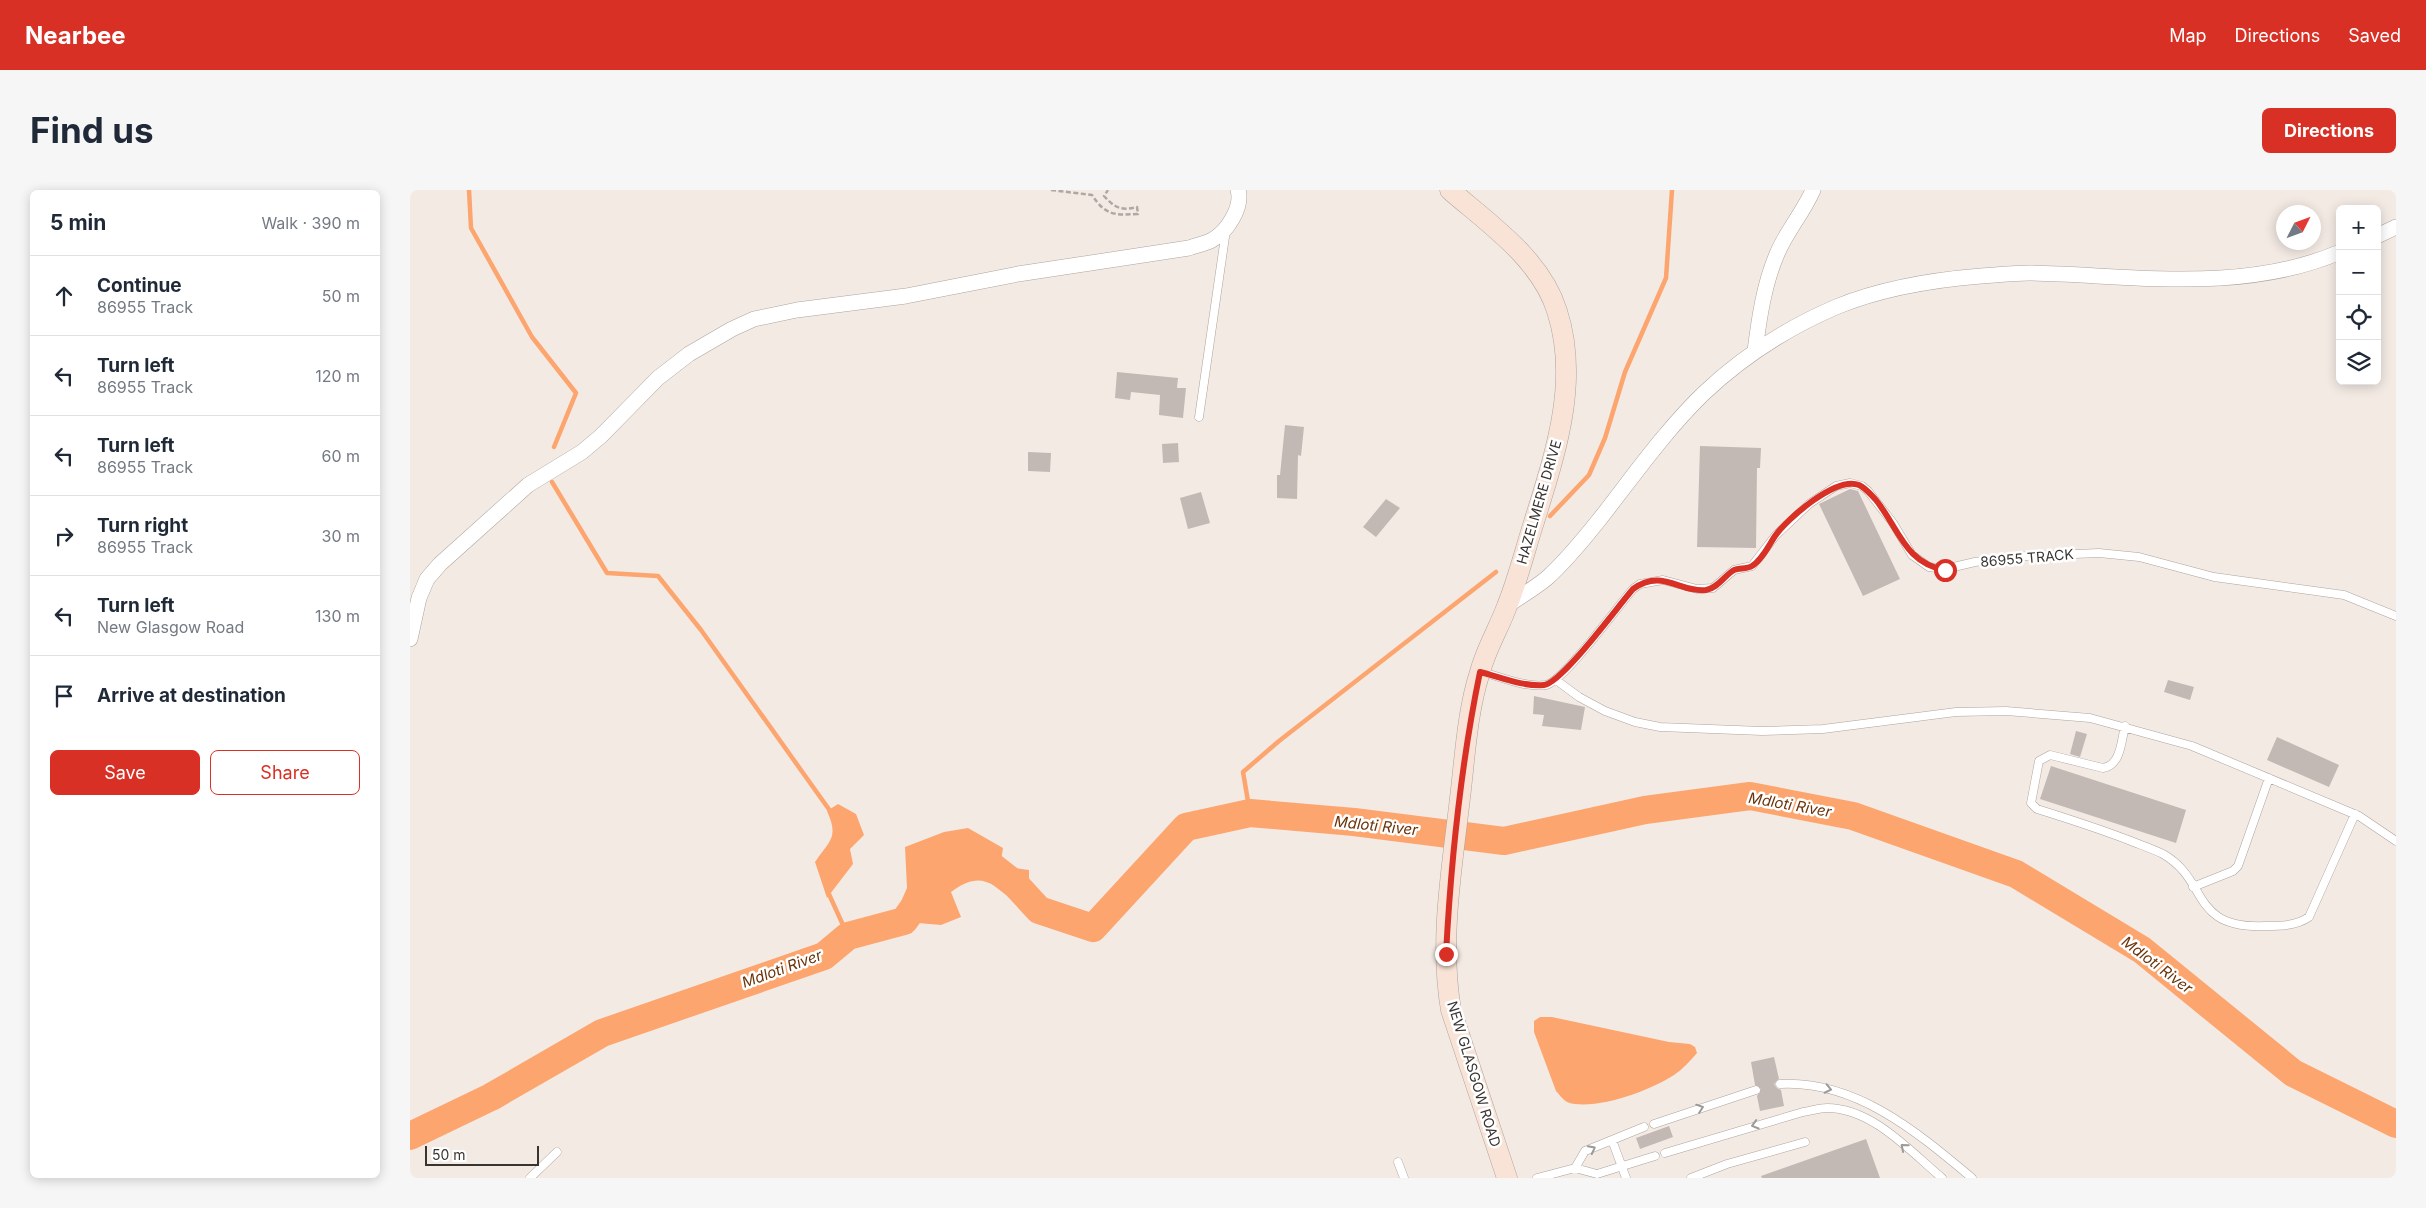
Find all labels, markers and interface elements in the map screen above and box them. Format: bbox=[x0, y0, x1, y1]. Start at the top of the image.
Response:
text: Nearbee bbox=[25, 21, 126, 50]
text: Map bbox=[2169, 25, 2207, 46]
text: Directions bbox=[2235, 25, 2320, 46]
text: Saved bbox=[2348, 25, 2401, 46]
button: Directions bbox=[2262, 108, 2396, 153]
text: Find us bbox=[30, 109, 154, 151]
north arrow bbox=[2276, 205, 2321, 250]
map controls bbox=[2336, 205, 2381, 385]
button: + bbox=[2336, 205, 2381, 250]
text: 5 min bbox=[50, 210, 106, 235]
text: Walk · 390 m bbox=[261, 213, 360, 233]
button: − bbox=[2336, 250, 2381, 295]
text: Continue bbox=[97, 274, 182, 297]
icon: ahead bbox=[50, 282, 78, 310]
text: 50 m bbox=[322, 286, 360, 306]
button: locate bbox=[2336, 295, 2381, 340]
text: 86955 Track bbox=[97, 297, 193, 317]
button: layers bbox=[2336, 340, 2381, 385]
text: Turn left bbox=[97, 354, 175, 377]
icon: left bbox=[50, 362, 78, 390]
text: 120 m bbox=[315, 366, 360, 386]
text: 86955 Track bbox=[97, 377, 193, 397]
text: Turn left bbox=[97, 434, 175, 457]
street label: HAZELMERE DRIVE bbox=[1513, 438, 1564, 566]
icon: left bbox=[50, 442, 78, 470]
text: 60 m bbox=[321, 446, 360, 466]
text: 86955 Track bbox=[97, 457, 193, 477]
text: Turn right bbox=[97, 514, 188, 537]
icon: right bbox=[50, 522, 78, 550]
text: 30 m bbox=[322, 526, 360, 546]
text: 86955 Track bbox=[97, 537, 193, 557]
street label: 86955 TRACK bbox=[1979, 545, 2075, 570]
route start bbox=[1934, 559, 1957, 582]
text: Turn left bbox=[97, 594, 175, 617]
icon: left bbox=[50, 602, 78, 630]
text: 130 m bbox=[315, 606, 360, 626]
text: New Glasgow Road bbox=[97, 617, 244, 637]
icon: arrive bbox=[50, 682, 78, 710]
text: Arrive at destination bbox=[97, 684, 286, 707]
button: Save bbox=[50, 750, 200, 795]
button: Share bbox=[210, 750, 360, 795]
water label: Mdloti River bbox=[1747, 788, 1833, 821]
water label: Mdloti River bbox=[1333, 812, 1419, 839]
water label: Mdloti River bbox=[2118, 932, 2197, 998]
route end bbox=[1435, 943, 1458, 966]
water label: Mdloti River bbox=[739, 945, 825, 992]
street label: NEW GLASGOW ROAD bbox=[1444, 999, 1505, 1149]
one-way arrow bbox=[1823, 1083, 1832, 1094]
one-way arrow bbox=[1695, 1104, 1704, 1114]
one-way arrow bbox=[1751, 1120, 1760, 1130]
scale bar bbox=[425, 1143, 539, 1166]
one-way arrow bbox=[1901, 1143, 1910, 1152]
one-way arrow bbox=[1586, 1145, 1595, 1155]
text: 50 m bbox=[432, 1146, 466, 1163]

